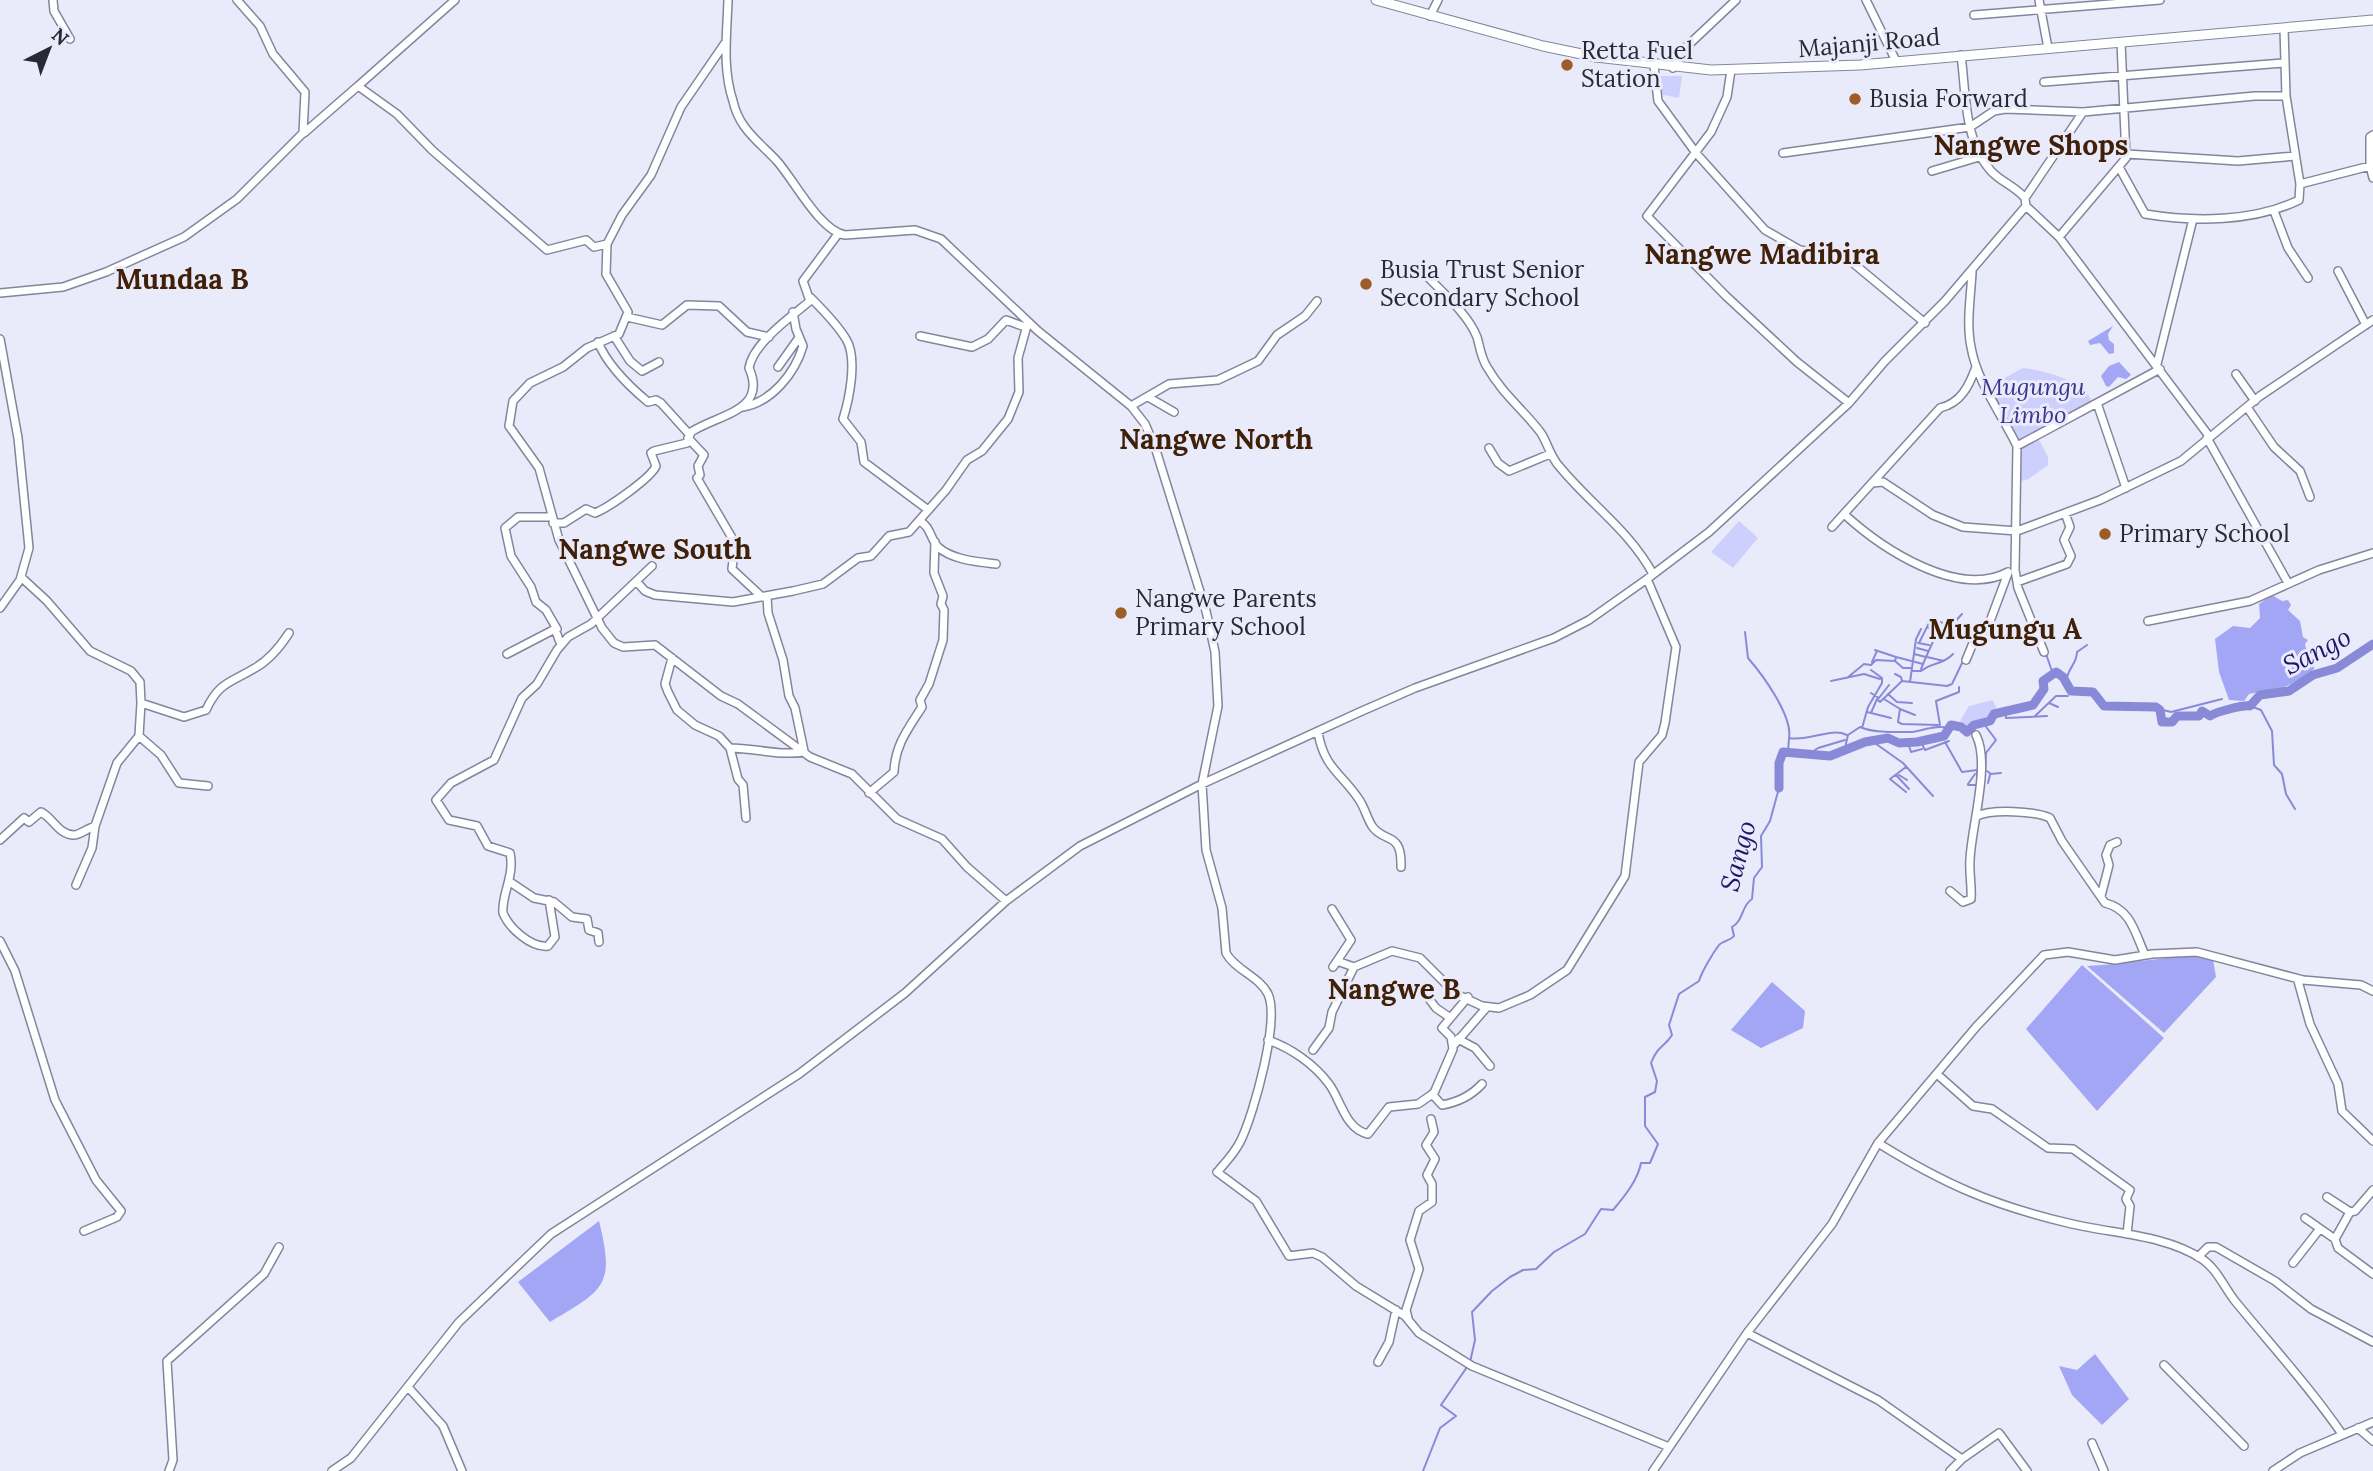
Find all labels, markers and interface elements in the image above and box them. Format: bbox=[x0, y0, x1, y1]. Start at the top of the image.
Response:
north arrow bbox=[14, 14, 84, 84]
street label: Majanji Road bbox=[1797, 21, 1941, 64]
text: N bbox=[47, 23, 74, 50]
place label: Retta Fuel Station bbox=[1581, 35, 1693, 94]
marker: Retta Fuel Station bbox=[1559, 57, 1575, 73]
place label: Busia Forward bbox=[1869, 83, 2028, 114]
marker: Busia Forward bbox=[1847, 91, 1863, 107]
district label: Nangwe Shops bbox=[1934, 127, 2128, 163]
district label: Nangwe Madibira bbox=[1644, 236, 1880, 272]
place label: Busia Trust Senior Secondary School bbox=[1380, 254, 1585, 313]
district label: Mundaa B bbox=[115, 261, 249, 297]
marker: Busia Trust Senior Secondary School bbox=[1358, 276, 1374, 292]
park label: Mugungu Limbo bbox=[1981, 371, 2086, 430]
district label: Nangwe North bbox=[1119, 421, 1313, 457]
place label: Primary School bbox=[2119, 518, 2290, 549]
marker: Primary School bbox=[2097, 526, 2113, 542]
district label: Nangwe South bbox=[558, 531, 752, 567]
place label: Nangwe Parents Primary School bbox=[1135, 583, 1317, 642]
marker: Nangwe Parents Primary School bbox=[1113, 605, 1129, 621]
district label: Mugungu A bbox=[1928, 611, 2082, 647]
water label: Sango bbox=[2277, 620, 2356, 682]
water label: Sango bbox=[1712, 817, 1763, 895]
district label: Nangwe B bbox=[1327, 971, 1461, 1007]

